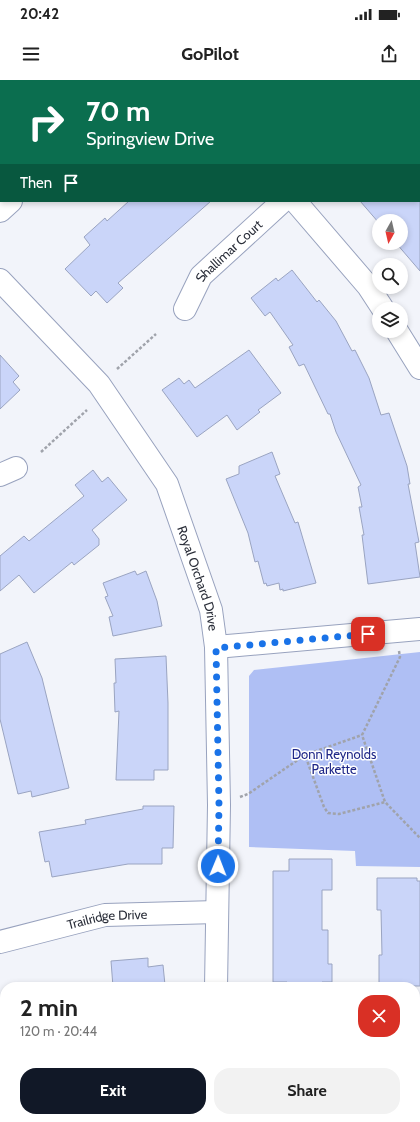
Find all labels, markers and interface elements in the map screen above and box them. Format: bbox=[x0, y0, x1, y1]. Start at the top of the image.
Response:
text: 20:42 bbox=[20, 5, 59, 23]
icon: menu bbox=[20, 43, 42, 65]
text: GoPilot bbox=[181, 43, 239, 65]
icon: share bbox=[378, 43, 400, 65]
text: 70 m bbox=[86, 94, 150, 128]
icon: right bbox=[20, 96, 72, 148]
text: Springview Drive bbox=[86, 128, 214, 150]
icon: arrive bbox=[60, 172, 82, 194]
text: Then bbox=[20, 174, 52, 192]
north arrow bbox=[372, 214, 408, 250]
map controls bbox=[372, 214, 408, 338]
street label: Shallimar Court bbox=[192, 216, 266, 284]
button: search bbox=[372, 258, 408, 294]
button: layers bbox=[372, 302, 408, 338]
street label: Royal Orchard Drive bbox=[174, 523, 222, 632]
pin bbox=[351, 617, 385, 651]
icon: arrive bbox=[357, 623, 379, 645]
park label: Donn Reynolds Parkette bbox=[292, 746, 377, 777]
position arrow bbox=[197, 845, 239, 887]
street label: Trailridge Drive bbox=[65, 906, 148, 932]
text: 2 min bbox=[20, 993, 78, 1022]
button: close bbox=[358, 995, 400, 1037]
text: 120 m · 20:44 bbox=[20, 1023, 97, 1039]
button: Exit bbox=[20, 1068, 206, 1114]
button: Share bbox=[214, 1068, 400, 1114]

